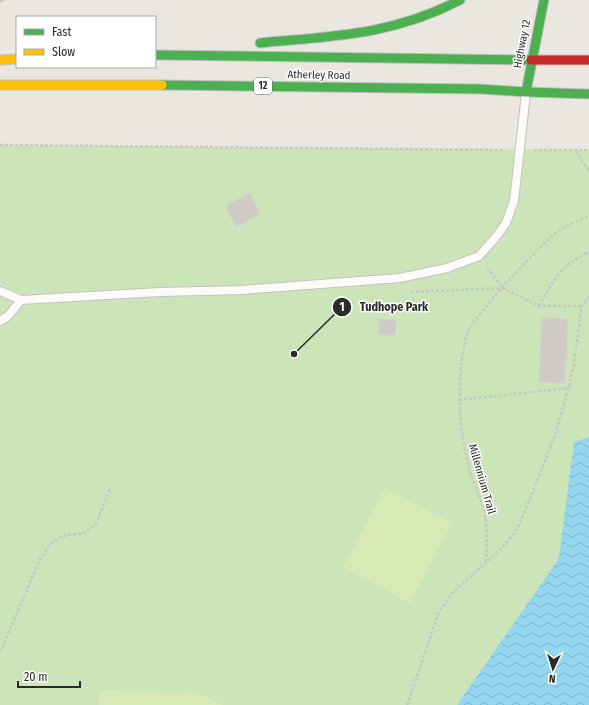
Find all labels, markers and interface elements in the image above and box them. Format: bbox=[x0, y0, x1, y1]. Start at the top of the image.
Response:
legend bbox=[16, 16, 156, 68]
street label: Highway 12 bbox=[511, 18, 533, 69]
text: Fast bbox=[52, 25, 71, 39]
text: Slow bbox=[52, 45, 75, 59]
street label: Atherley Road bbox=[287, 68, 351, 82]
road number: 12 bbox=[254, 78, 272, 94]
callout: Tudhope Park bbox=[332, 295, 436, 319]
text: 1 bbox=[339, 300, 345, 314]
text: Tudhope Park bbox=[360, 300, 429, 314]
street label: Millennium Trail bbox=[466, 442, 498, 516]
north arrow bbox=[533, 649, 573, 689]
scale bar bbox=[18, 663, 80, 689]
text: 20 m bbox=[24, 670, 48, 684]
text: N bbox=[549, 672, 556, 685]

